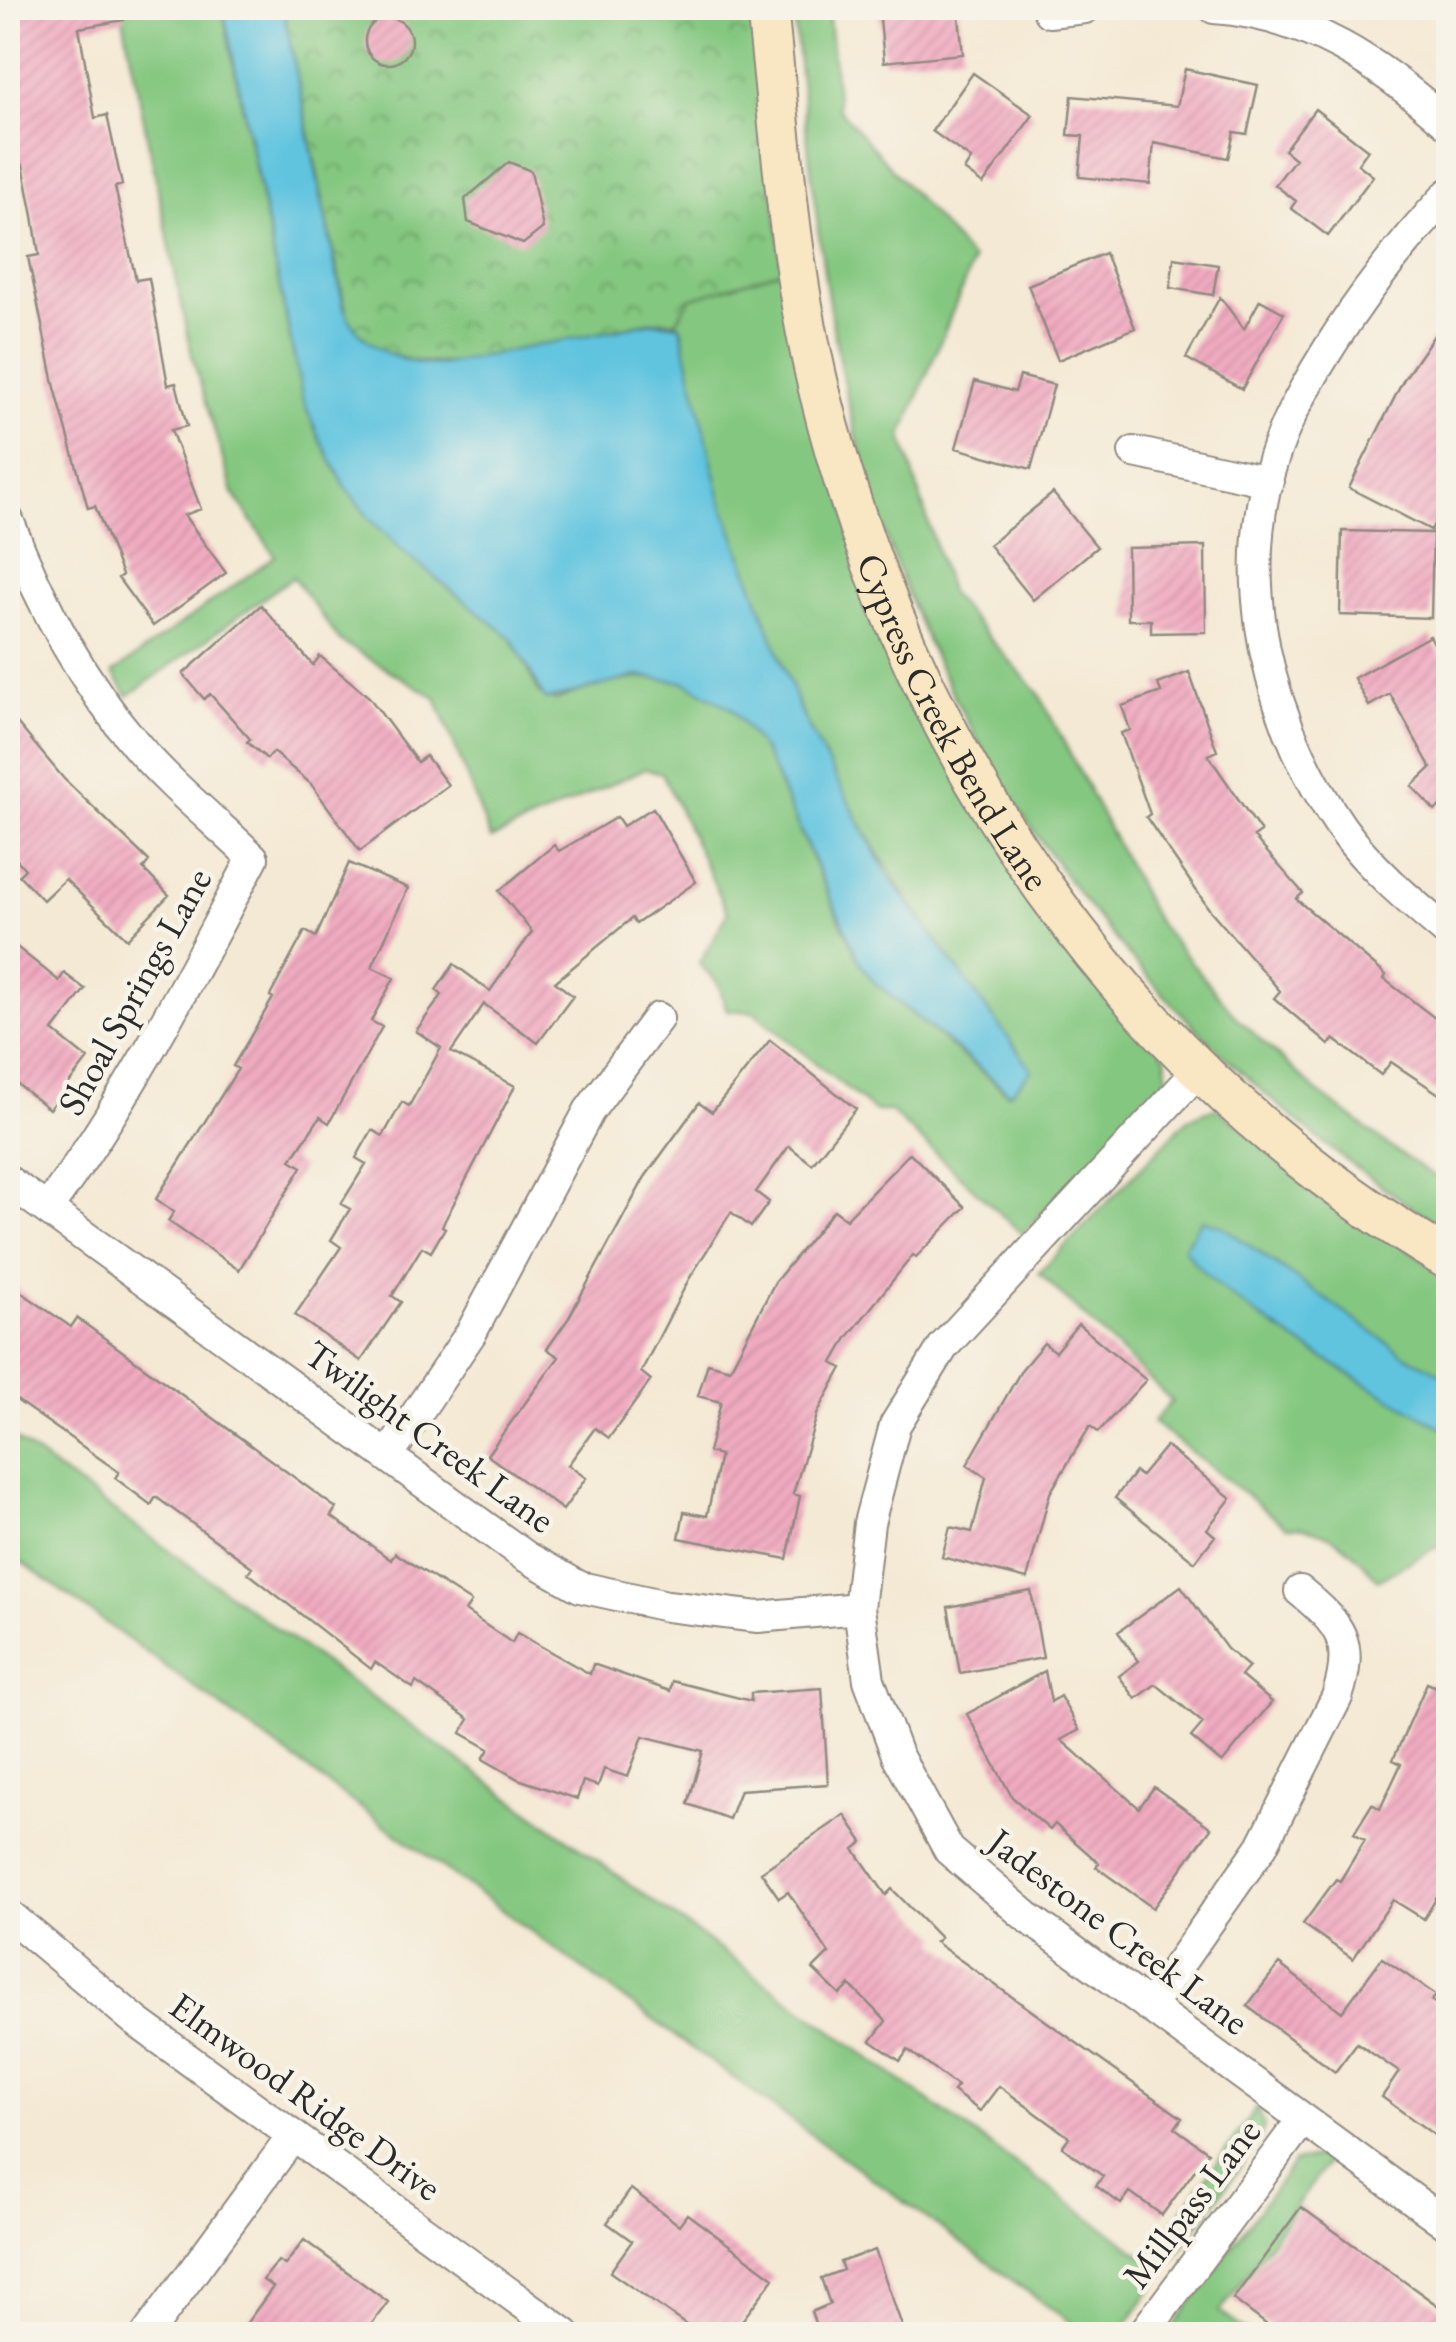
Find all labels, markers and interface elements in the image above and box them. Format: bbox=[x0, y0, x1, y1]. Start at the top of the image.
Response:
street label: Cypress Creek Bend Lane bbox=[846, 546, 1062, 899]
street label: Shoal Springs Lane bbox=[46, 859, 222, 1123]
street label: Twilight Creek Lane bbox=[295, 1329, 565, 1543]
street label: Jadestone Creek Lane bbox=[976, 1815, 1259, 2045]
street label: Elmwood Ridge Drive bbox=[160, 1981, 452, 2211]
street label: Millpass Lane bbox=[1111, 2108, 1271, 2298]

